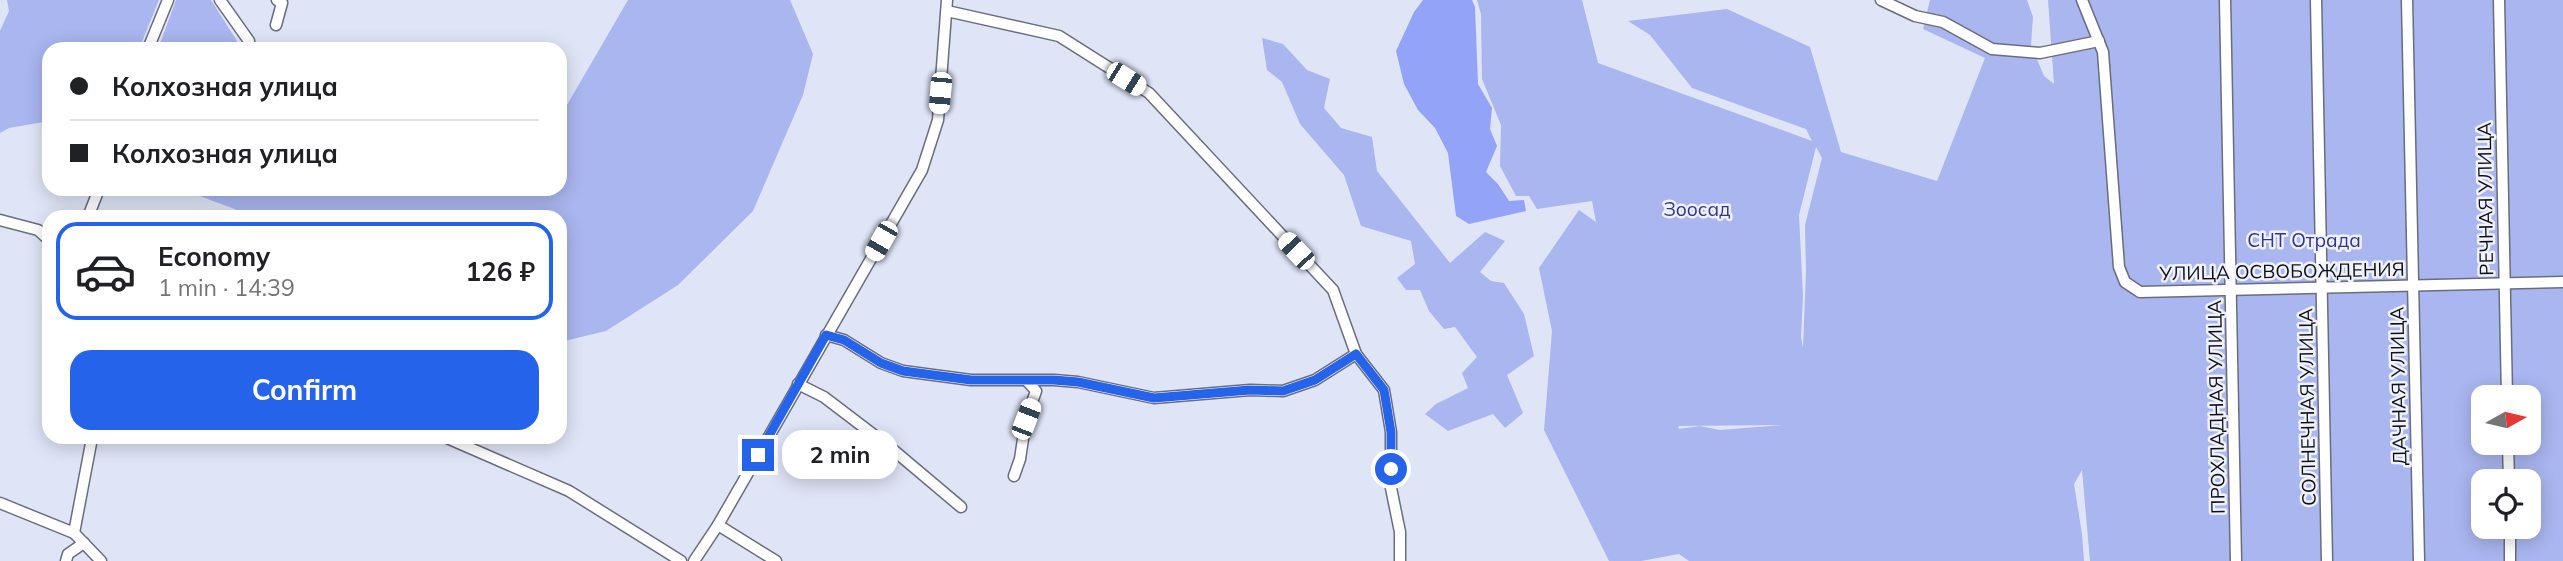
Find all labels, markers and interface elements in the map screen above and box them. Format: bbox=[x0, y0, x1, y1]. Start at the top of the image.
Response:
car bbox=[1103, 59, 1150, 99]
text: Колхозная улица bbox=[112, 70, 338, 103]
car bbox=[928, 71, 953, 115]
street label: РЕЧНАЯ УЛИЦА bbox=[2472, 122, 2498, 276]
text: Колхозная улица bbox=[112, 137, 338, 170]
park label: Зоосад bbox=[1663, 197, 1731, 221]
car bbox=[862, 218, 901, 264]
car bbox=[1274, 228, 1319, 274]
park label: СНТ Отрада bbox=[2247, 228, 2361, 252]
icon: car bbox=[74, 240, 137, 303]
text: Economy bbox=[158, 240, 270, 273]
text: 126 ₽ bbox=[465, 255, 535, 288]
street label: УЛИЦА ОСВОБОЖДЕНИЯ bbox=[2158, 257, 2405, 285]
text: 1 min · 14:39 bbox=[158, 273, 295, 302]
street label: ПРОХЛАДНАЯ УЛИЦА bbox=[2202, 300, 2230, 514]
street label: ДАЧНАЯ УЛИЦА bbox=[2385, 306, 2411, 466]
street label: СОЛНЕЧНАЯ УЛИЦА bbox=[2293, 308, 2321, 506]
button: Confirm bbox=[70, 350, 539, 430]
north arrow bbox=[2471, 385, 2541, 455]
map controls bbox=[2471, 385, 2541, 539]
car bbox=[1009, 396, 1044, 442]
callout: 2 min bbox=[782, 430, 898, 480]
route end bbox=[742, 439, 774, 471]
text: 2 min bbox=[810, 440, 870, 469]
route start bbox=[1375, 453, 1407, 485]
button: locate bbox=[2471, 469, 2541, 539]

